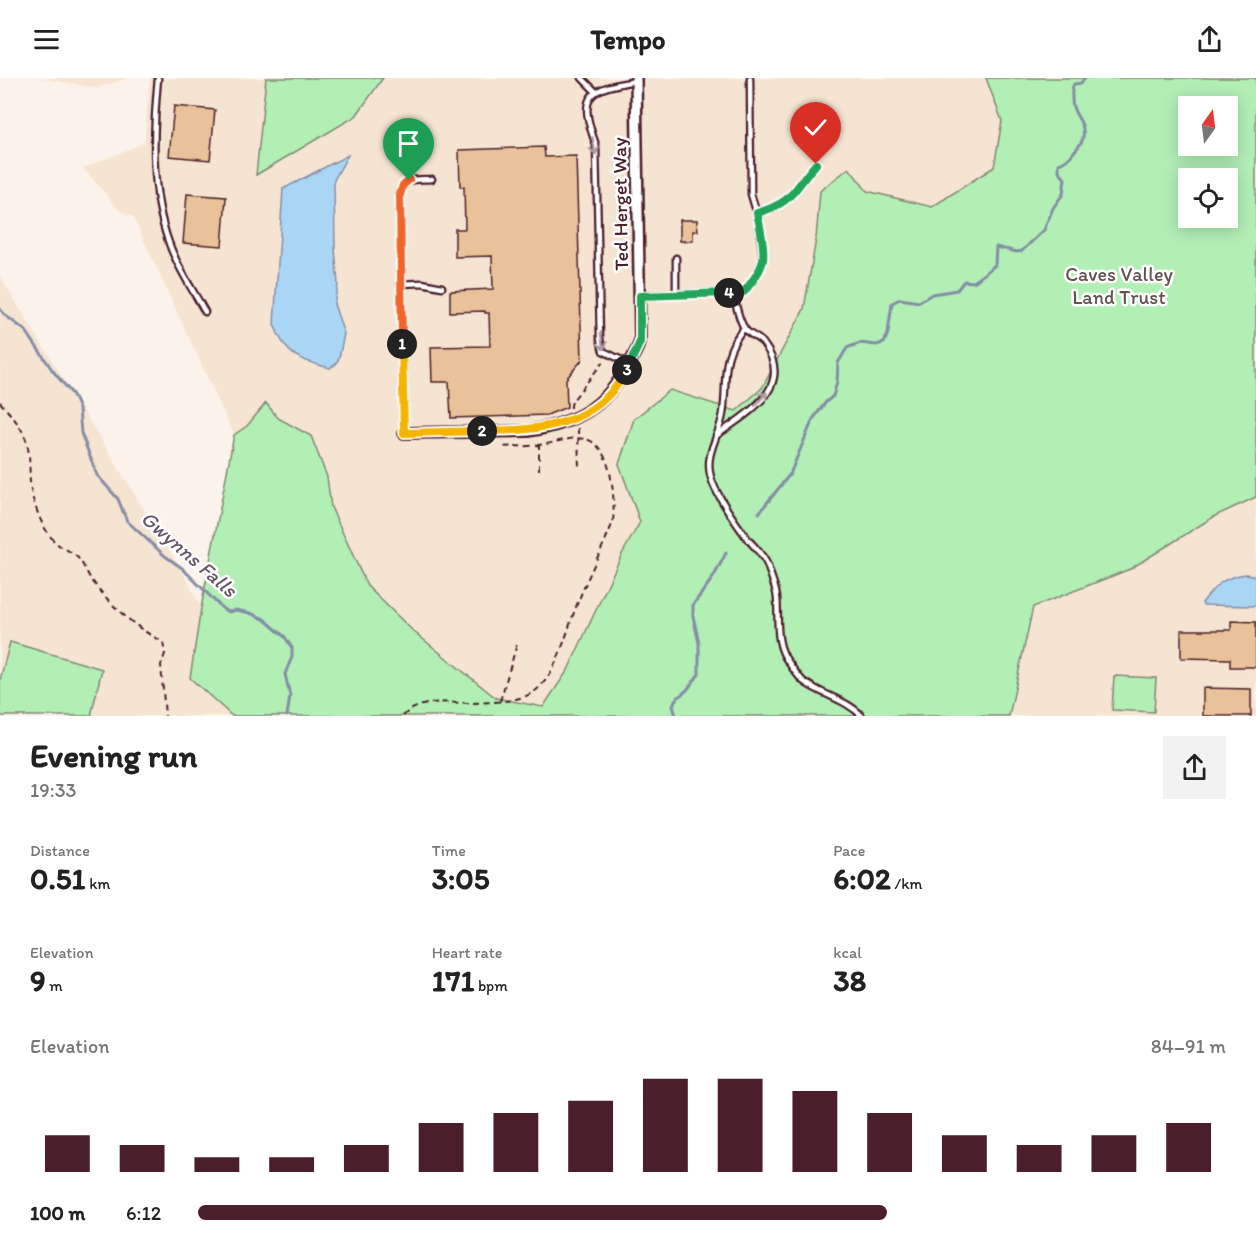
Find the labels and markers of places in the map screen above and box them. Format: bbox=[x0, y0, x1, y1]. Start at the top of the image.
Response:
pin bbox=[790, 102, 841, 164]
pin bbox=[383, 118, 434, 180]
pin: 4 bbox=[714, 278, 744, 308]
pin: 1 bbox=[387, 329, 417, 359]
pin: 3 bbox=[612, 355, 642, 385]
pin: 2 bbox=[467, 416, 497, 446]

